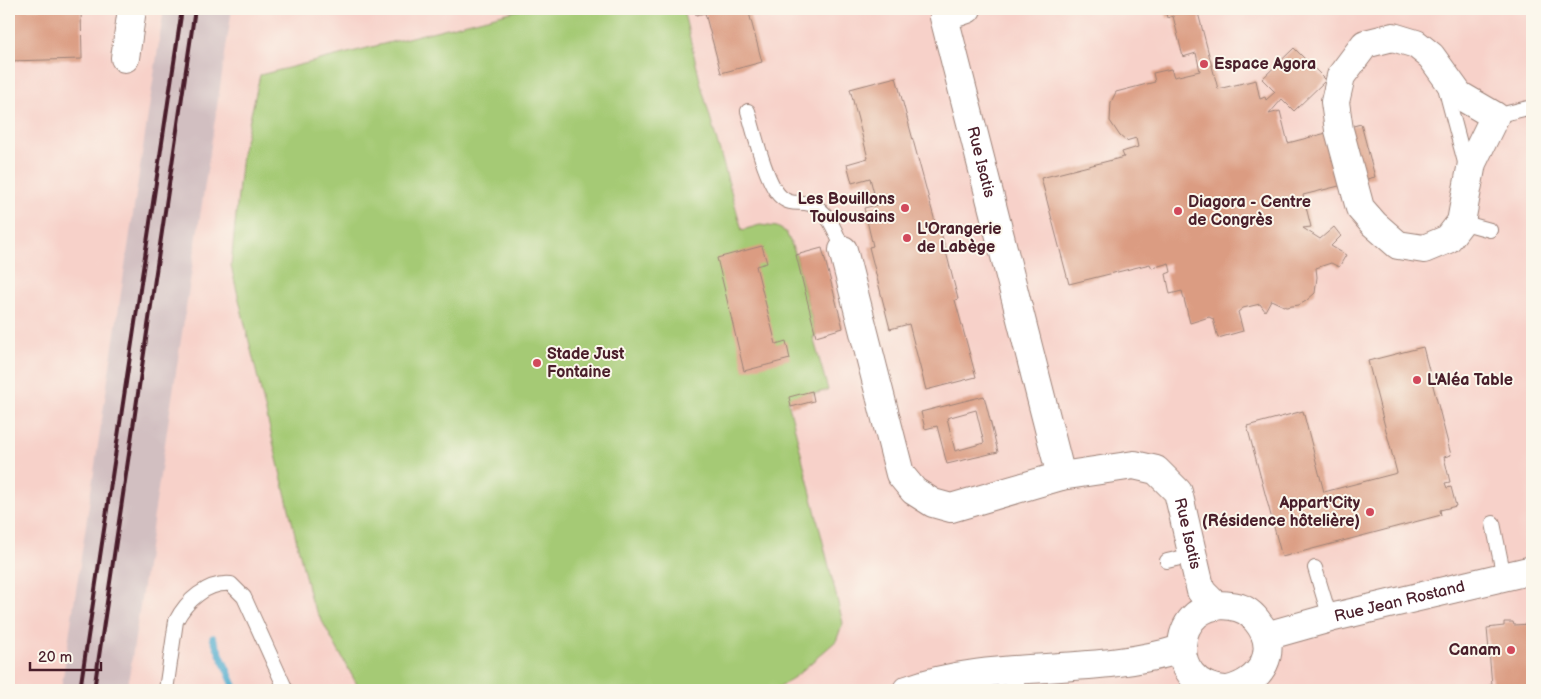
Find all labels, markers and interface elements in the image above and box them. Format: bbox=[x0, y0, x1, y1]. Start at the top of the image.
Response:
place label: Espace Agora bbox=[1214, 55, 1316, 74]
marker: Espace Agora bbox=[1198, 58, 1210, 70]
street label: Rue Isatis bbox=[963, 124, 999, 200]
place label: Les Bouillons Toulousains bbox=[797, 190, 895, 227]
place label: Diagora - Centre de Congrès bbox=[1188, 193, 1311, 230]
marker: Les Bouillons Toulousains bbox=[899, 202, 911, 214]
marker: Diagora - Centre de Congrès bbox=[1172, 205, 1184, 217]
place label: L'Orangerie de Labège bbox=[917, 220, 1002, 257]
marker: L'Orangerie de Labège bbox=[901, 232, 913, 244]
place label: Stade Just Fontaine bbox=[547, 345, 625, 382]
marker: Stade Just Fontaine bbox=[531, 357, 543, 369]
place label: L'Aléa Table bbox=[1427, 371, 1513, 390]
marker: L'Aléa Table bbox=[1411, 374, 1423, 386]
place label: Appart'City (Résidence hôtelière) bbox=[1202, 494, 1361, 531]
street label: Rue Isatis bbox=[1170, 496, 1205, 571]
marker: Appart'City (Résidence hôtelière) bbox=[1364, 506, 1376, 518]
street label: Rue Jean Rostand bbox=[1333, 577, 1467, 626]
scale bar bbox=[30, 639, 101, 671]
place label: Canam bbox=[1449, 641, 1501, 660]
marker: Canam bbox=[1505, 644, 1517, 656]
text: 20 m bbox=[38, 648, 72, 667]

